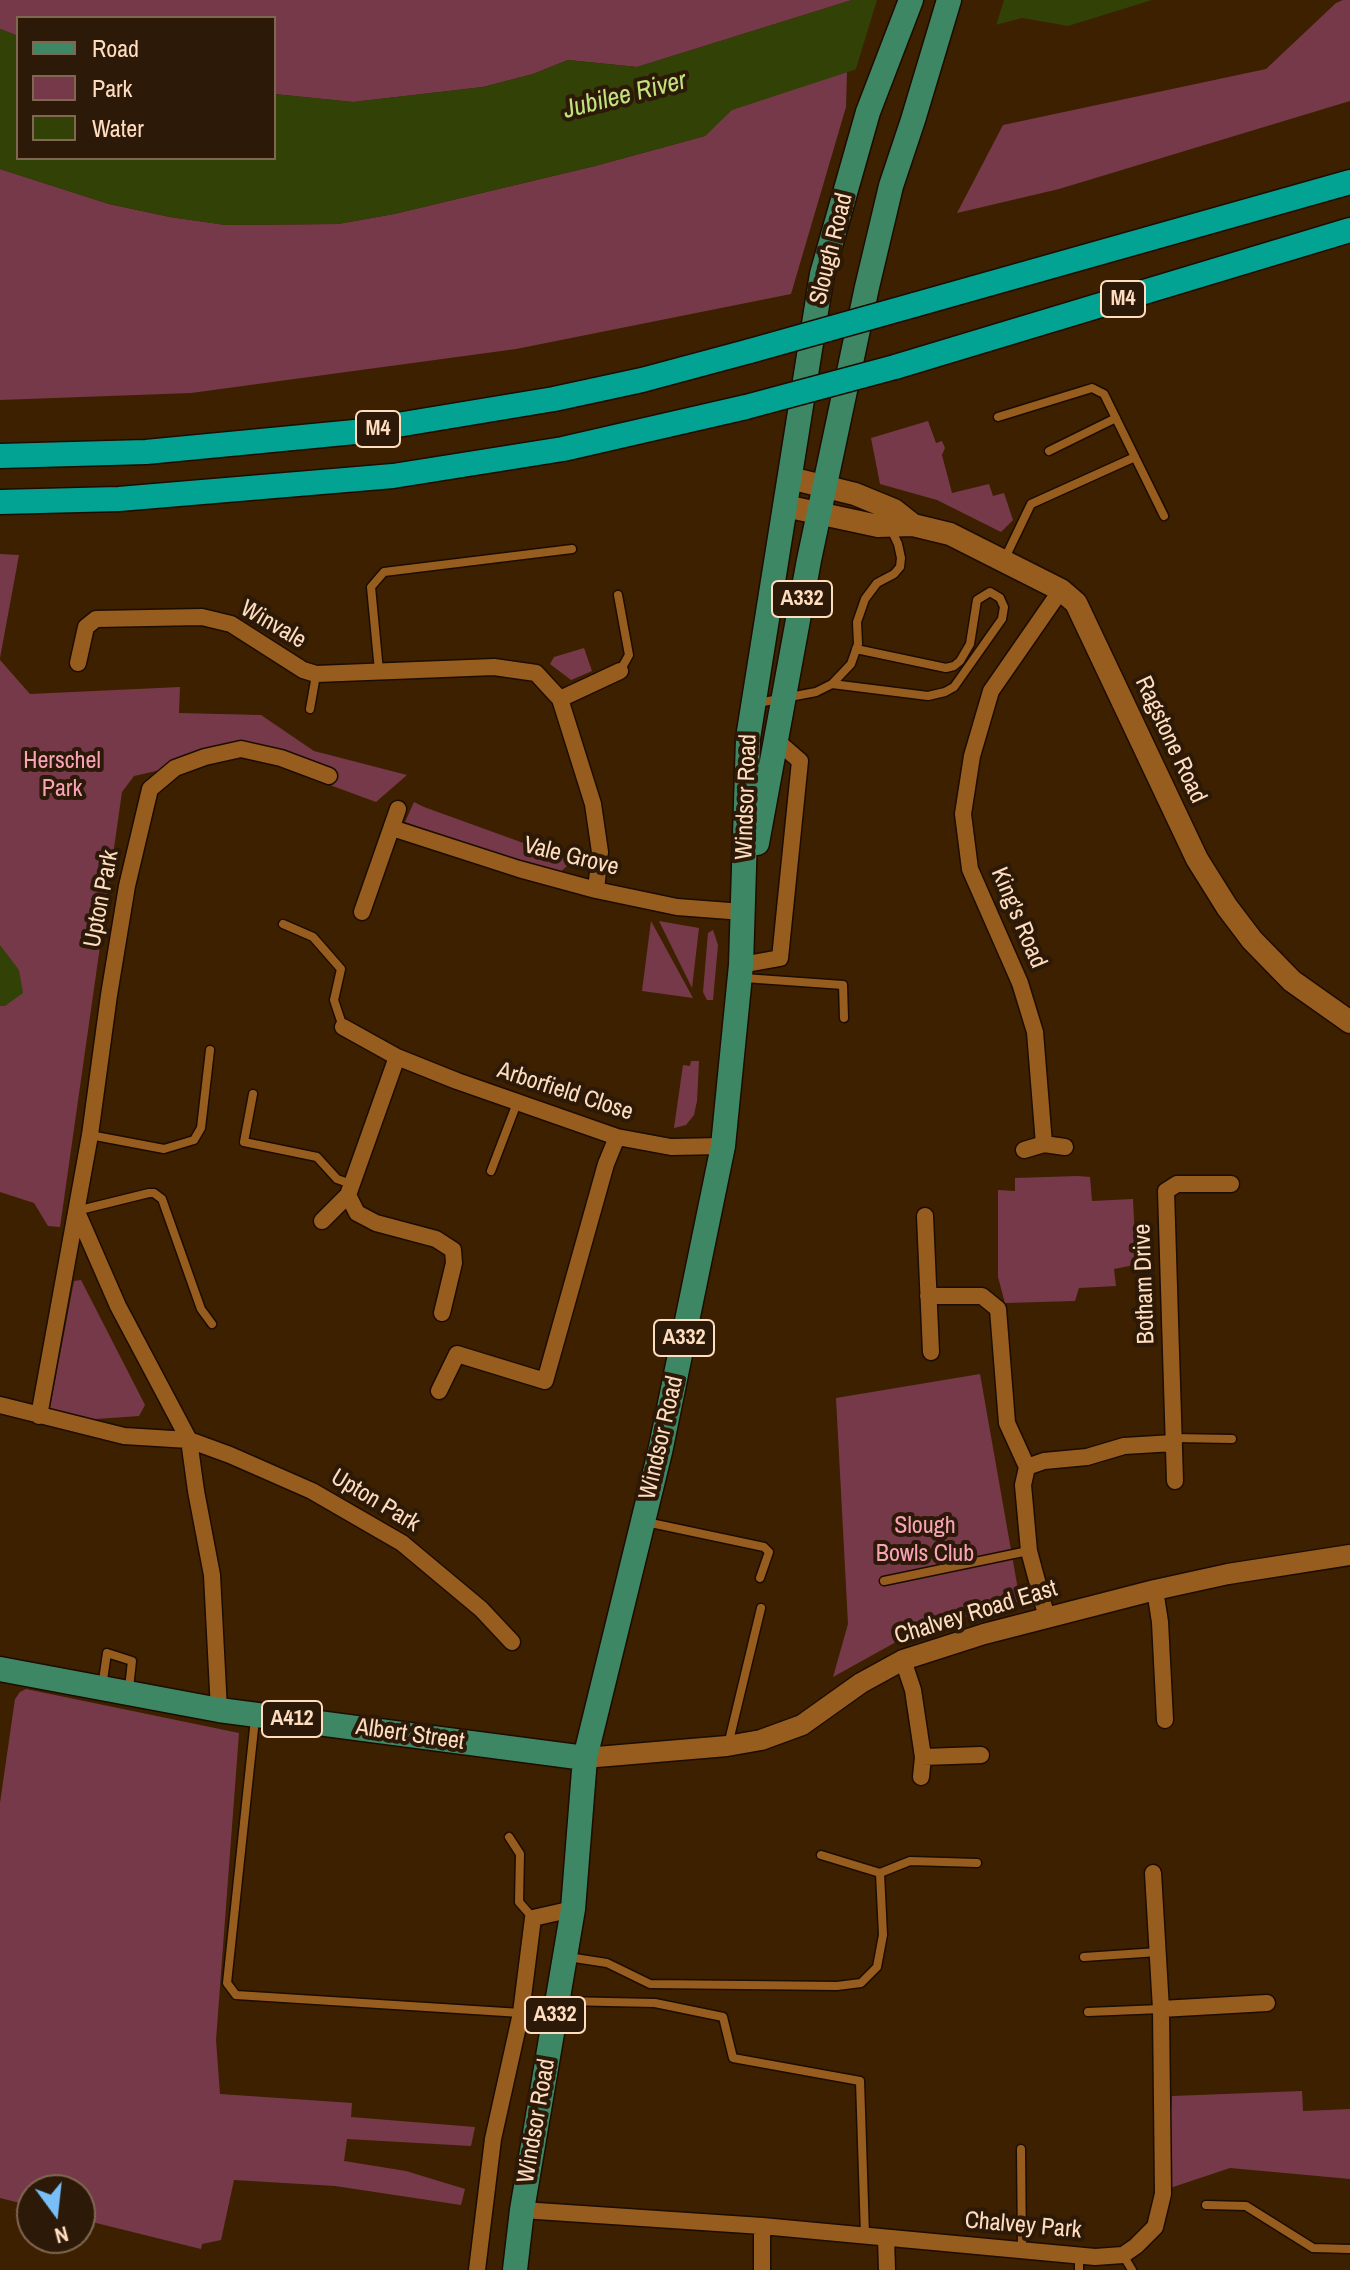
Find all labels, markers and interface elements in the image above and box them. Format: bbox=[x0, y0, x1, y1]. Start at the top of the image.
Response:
legend bbox=[16, 16, 276, 160]
text: Road bbox=[92, 32, 139, 64]
water label: Jubilee River bbox=[560, 66, 690, 126]
text: Park bbox=[92, 72, 132, 104]
text: Water bbox=[92, 112, 144, 144]
street label: Slough Road bbox=[804, 190, 860, 308]
road number: M4 bbox=[1101, 281, 1145, 317]
road number: M4 bbox=[356, 411, 400, 447]
road number: A332 bbox=[772, 581, 832, 617]
street label: Winvale bbox=[235, 595, 311, 655]
street label: Ragstone Road bbox=[1128, 672, 1212, 808]
street label: Windsor Road bbox=[730, 734, 764, 860]
park label: Herschel Park bbox=[23, 748, 101, 804]
street label: Vale Grove bbox=[520, 831, 622, 883]
street label: Upton Park bbox=[78, 848, 126, 950]
street label: King's Road bbox=[984, 863, 1052, 973]
street label: Arborfield Close bbox=[493, 1057, 637, 1127]
street label: Botham Drive bbox=[1129, 1223, 1161, 1345]
road number: A332 bbox=[654, 1320, 714, 1356]
street label: Windsor Road bbox=[634, 1373, 690, 1503]
street label: Upton Park bbox=[325, 1463, 425, 1539]
park label: Slough Bowls Club bbox=[876, 1513, 974, 1569]
street label: Chalvey Road East bbox=[891, 1575, 1061, 1651]
road number: A412 bbox=[262, 1701, 322, 1737]
street label: Albert Street bbox=[354, 1713, 466, 1757]
road number: A332 bbox=[525, 1997, 585, 2033]
street label: Windsor Road bbox=[512, 2057, 562, 2185]
north arrow bbox=[16, 2174, 96, 2254]
street label: Chalvey Park bbox=[963, 2207, 1083, 2245]
text: N bbox=[52, 2219, 72, 2251]

